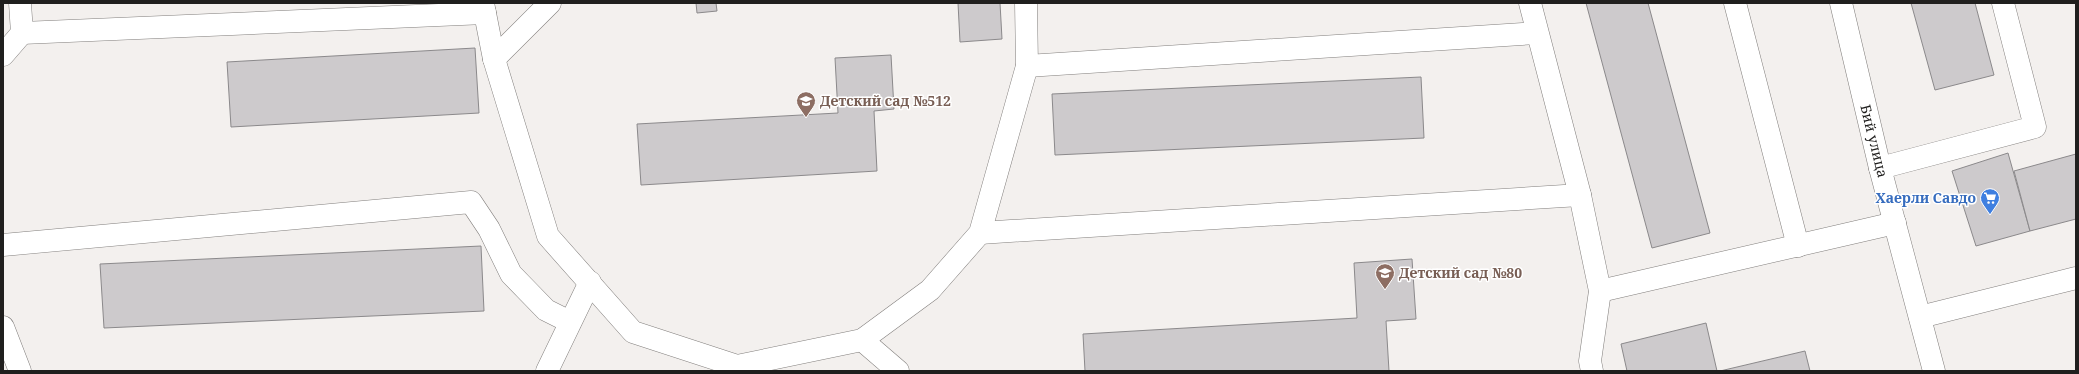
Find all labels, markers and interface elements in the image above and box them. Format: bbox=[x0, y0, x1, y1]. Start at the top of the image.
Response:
school or university icon: Детский сад №512 bbox=[795, 90, 817, 118]
place label: Детский сад №512 bbox=[820, 91, 951, 110]
street label: Бий улица bbox=[1856, 102, 1893, 179]
supermarket icon: Хаерли Савдо bbox=[1979, 187, 2001, 215]
place label: Хаерли Савдо bbox=[1875, 188, 1976, 207]
school or university icon: Детский сад №80 bbox=[1374, 262, 1396, 290]
place label: Детский сад №80 bbox=[1399, 263, 1522, 282]

